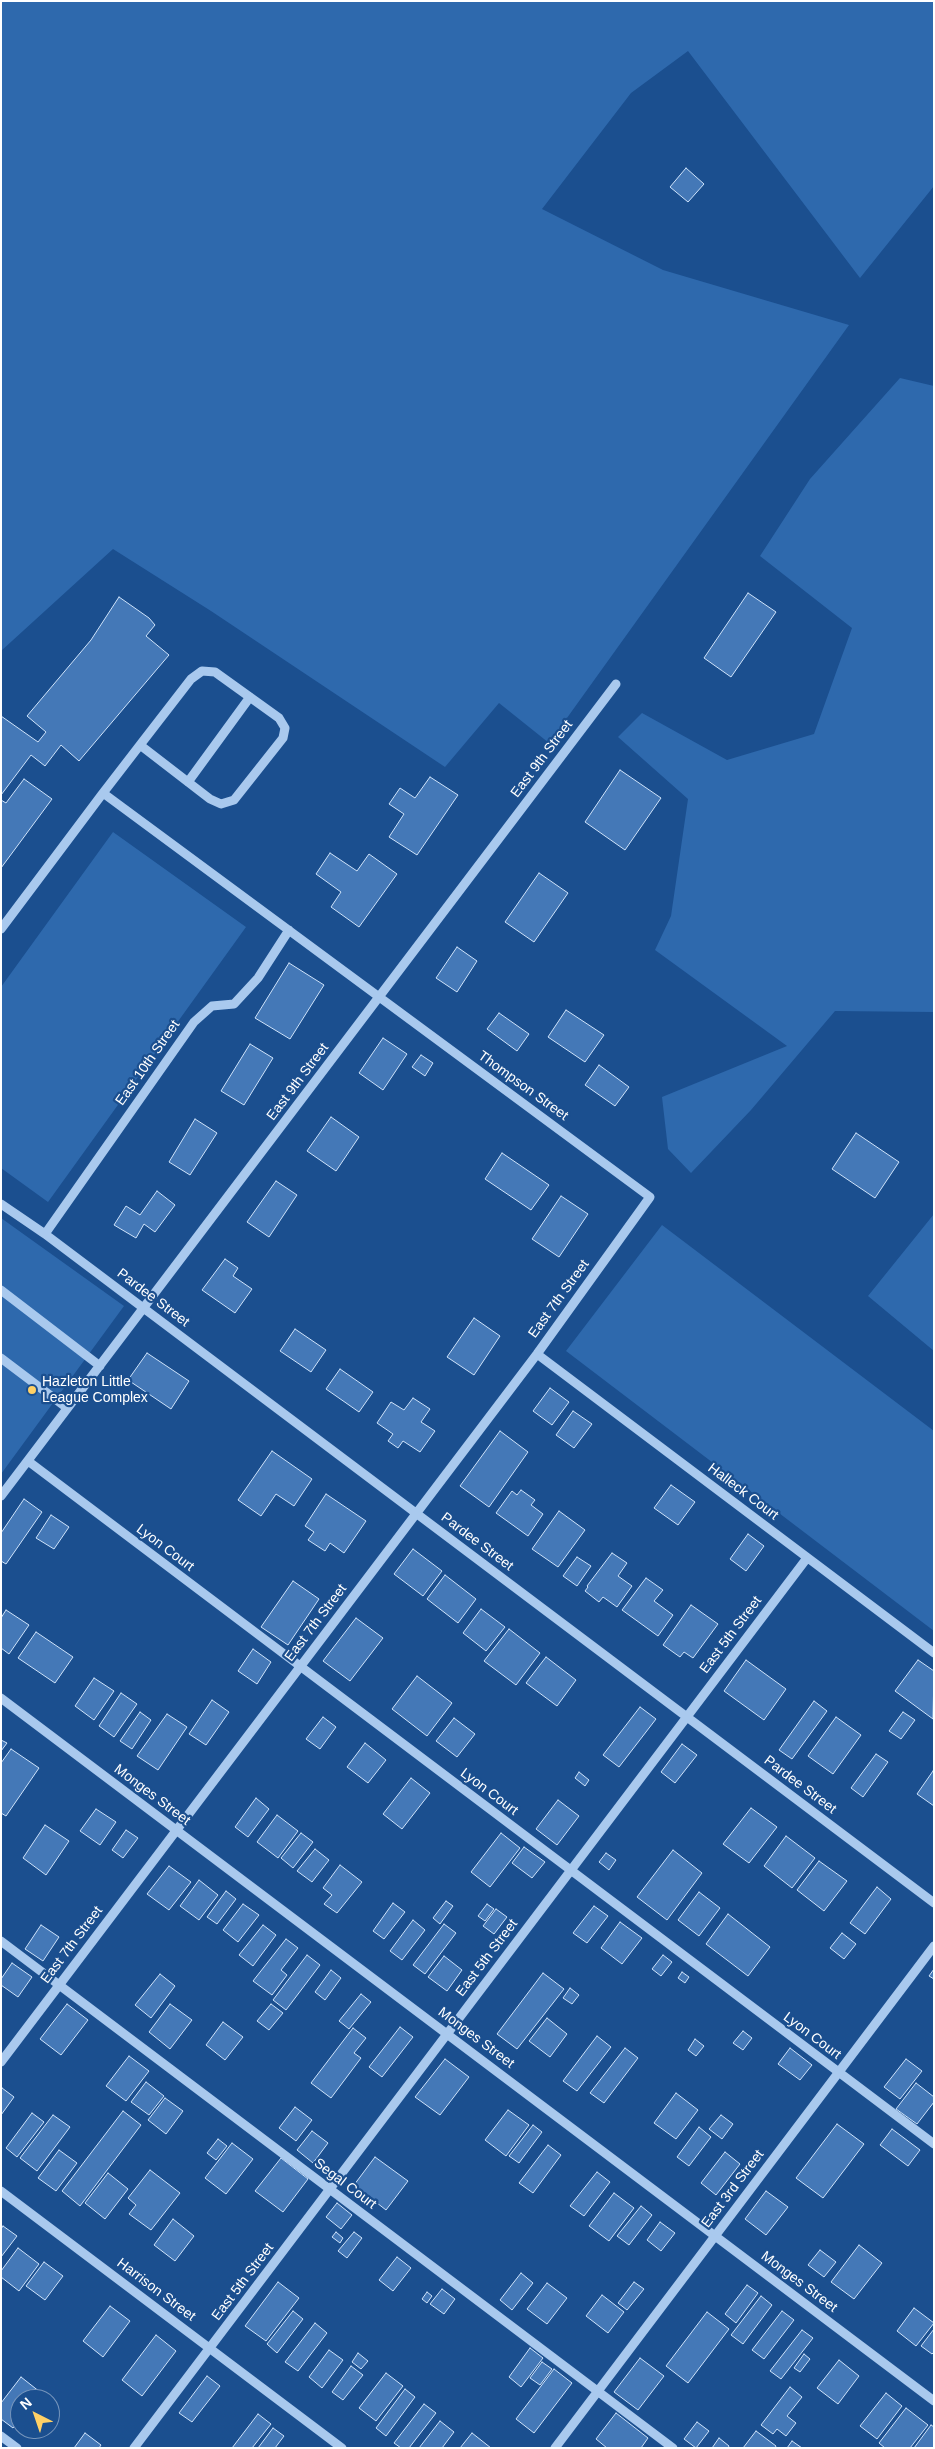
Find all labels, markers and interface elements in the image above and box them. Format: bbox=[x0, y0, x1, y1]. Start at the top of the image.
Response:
street label: East 9th Street bbox=[507, 717, 577, 801]
street label: East 10th Street bbox=[112, 1017, 184, 1109]
street label: East 9th Street bbox=[263, 1040, 333, 1124]
street label: Thompson Street bbox=[475, 1048, 571, 1124]
street label: East 7th Street bbox=[525, 1257, 593, 1341]
street label: Pardee Street bbox=[113, 1265, 193, 1331]
place label: Hazleton Little League Complex bbox=[42, 1374, 148, 1406]
marker: Hazleton Little League Complex bbox=[26, 1384, 38, 1396]
street label: Halleck Court bbox=[704, 1460, 782, 1524]
street label: Pardee Street bbox=[437, 1509, 517, 1575]
street label: Lyon Court bbox=[133, 1521, 197, 1575]
street label: East 7th Street bbox=[281, 1581, 351, 1665]
street label: East 5th Street bbox=[696, 1593, 766, 1677]
street label: Pardee Street bbox=[760, 1752, 840, 1818]
street label: Monges Street bbox=[111, 1761, 193, 1829]
street label: Lyon Court bbox=[457, 1765, 521, 1819]
street label: East 7th Street bbox=[37, 1903, 107, 1987]
street label: East 5th Street bbox=[452, 1916, 522, 2000]
street label: Monges Street bbox=[435, 2004, 517, 2072]
street label: Lyon Court bbox=[780, 2009, 844, 2063]
street label: East 3rd Street bbox=[698, 2147, 768, 2231]
street label: Segal Court bbox=[310, 2155, 380, 2213]
street label: East 5th Street bbox=[208, 2240, 278, 2324]
street label: Monges Street bbox=[758, 2248, 840, 2316]
street label: Harrison Street bbox=[113, 2255, 199, 2325]
north arrow bbox=[10, 2389, 60, 2439]
text: N bbox=[17, 2394, 35, 2413]

